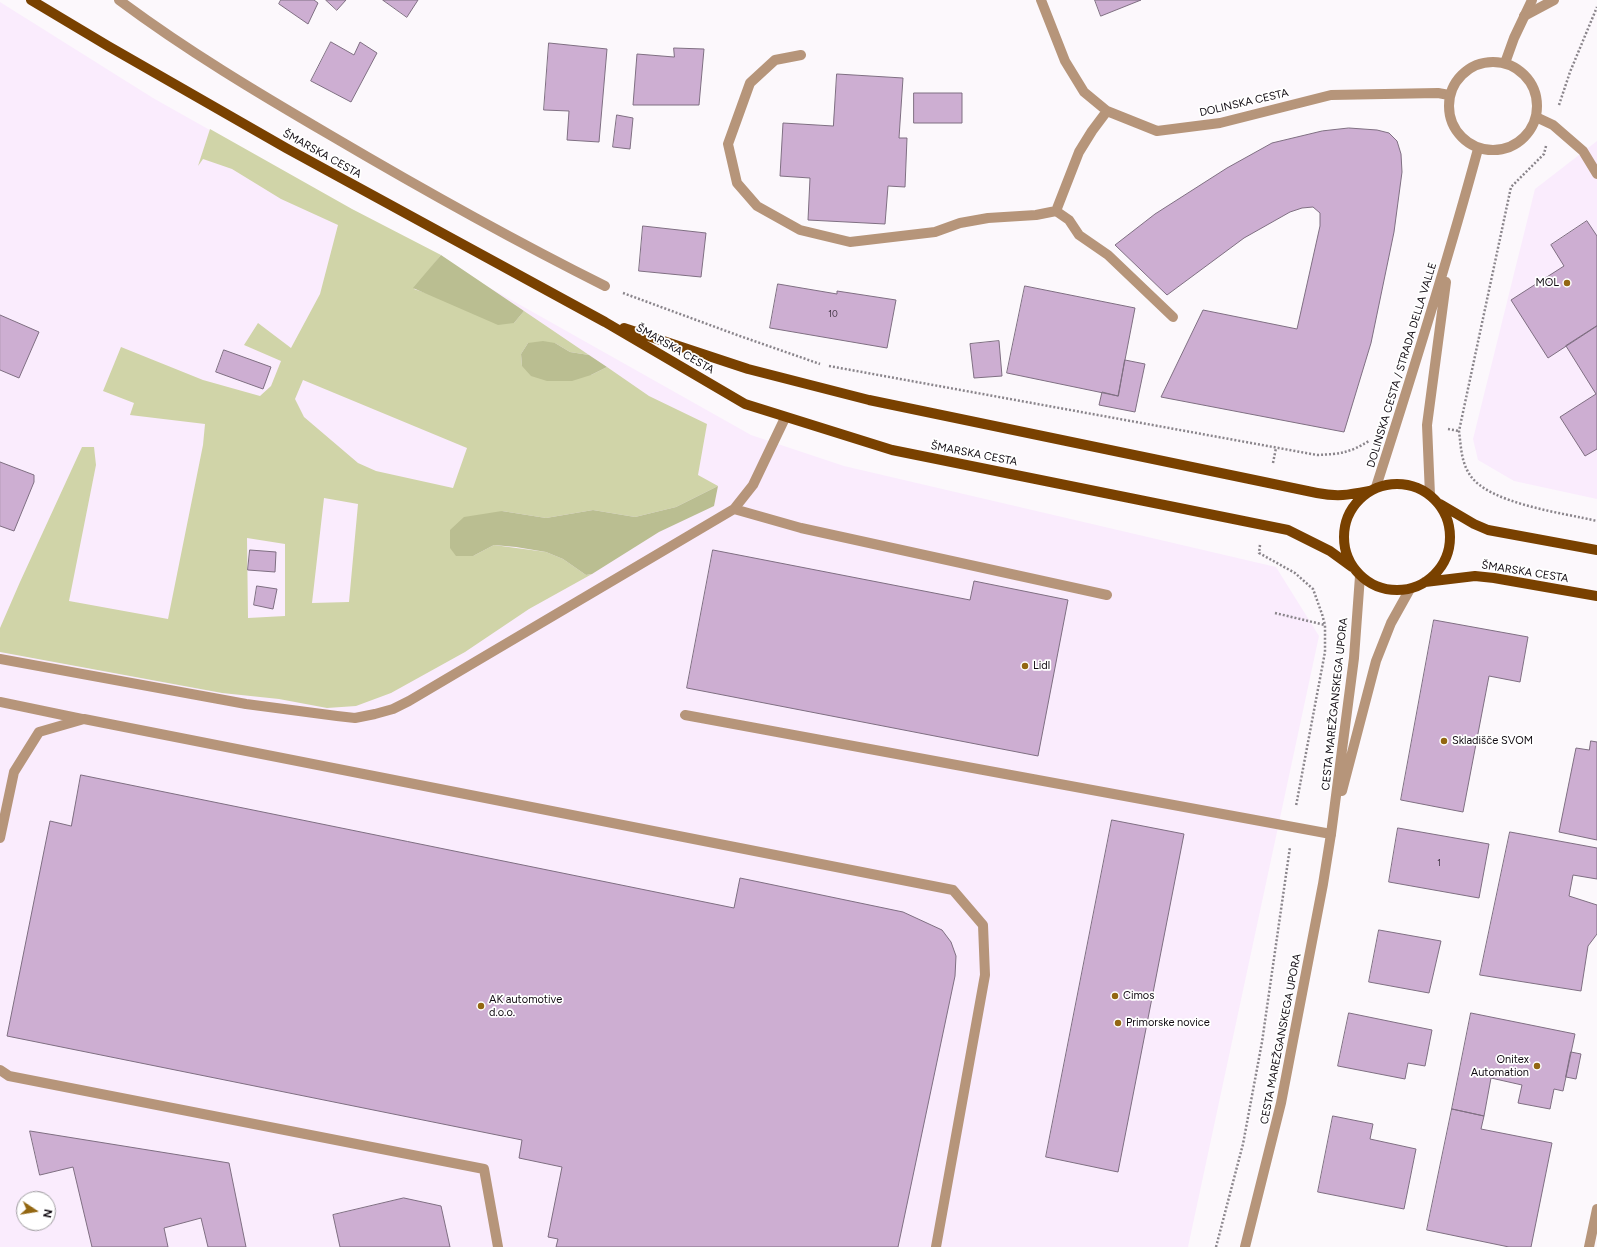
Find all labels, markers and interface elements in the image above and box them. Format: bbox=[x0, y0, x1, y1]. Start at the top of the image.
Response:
street label: DOLINSKA CESTA bbox=[1198, 86, 1290, 120]
street label: ŠMARSKA CESTA bbox=[280, 127, 364, 181]
street label: DOLINSKA CESTA / STRADA DELLA VALLE bbox=[1364, 261, 1440, 469]
place label: MOL bbox=[1535, 276, 1559, 290]
marker: MOL bbox=[1562, 278, 1572, 288]
house number: 10 bbox=[828, 309, 838, 319]
street label: ŠMARSKA CESTA bbox=[634, 321, 716, 377]
street label: ŠMARSKA CESTA bbox=[930, 439, 1018, 469]
street label: ŠMARSKA CESTA bbox=[1481, 559, 1569, 585]
street label: CESTA MAREŽGANSKEGA UPORA bbox=[1319, 617, 1351, 791]
place label: Lidl bbox=[1033, 659, 1050, 673]
marker: Lidl bbox=[1020, 661, 1030, 671]
place label: Skladišče SVOM bbox=[1452, 734, 1533, 748]
marker: Skladišče SVOM bbox=[1439, 736, 1449, 746]
house number: 1 bbox=[1437, 858, 1441, 868]
street label: CESTA MAREŽGANSKEGA UPORA bbox=[1258, 953, 1304, 1125]
place label: Cimos bbox=[1123, 989, 1154, 1003]
marker: Cimos bbox=[1110, 991, 1120, 1001]
place label: AK automotive d.o.o. bbox=[489, 993, 562, 1019]
marker: AK automotive d.o.o. bbox=[476, 1001, 486, 1011]
place label: Primorske novice bbox=[1126, 1016, 1210, 1030]
marker: Primorske novice bbox=[1113, 1018, 1123, 1028]
place label: Onitex Automation bbox=[1471, 1053, 1529, 1079]
marker: Onitex Automation bbox=[1532, 1061, 1542, 1071]
north arrow bbox=[16, 1191, 56, 1231]
text: N bbox=[40, 1208, 54, 1219]

